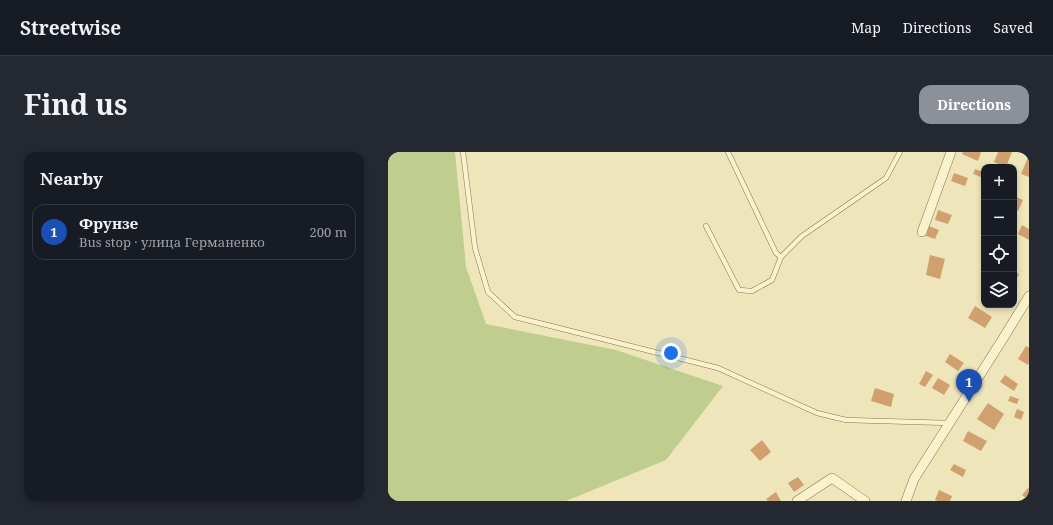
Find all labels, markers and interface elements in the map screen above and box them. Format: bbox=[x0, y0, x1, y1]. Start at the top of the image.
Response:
text: Streetwise bbox=[20, 15, 121, 41]
text: Map bbox=[851, 18, 881, 37]
text: Directions bbox=[903, 18, 971, 37]
text: Saved bbox=[993, 18, 1033, 37]
text: Find us bbox=[24, 85, 128, 123]
button: Directions bbox=[919, 85, 1029, 124]
map controls bbox=[981, 164, 1017, 308]
button: + bbox=[981, 164, 1017, 200]
text: Nearby bbox=[40, 167, 103, 190]
button: − bbox=[981, 200, 1017, 236]
text: Фрунзе bbox=[79, 213, 138, 233]
text: 1 bbox=[50, 223, 58, 241]
text: 200 m bbox=[310, 223, 347, 241]
text: Bus stop · улица Германенко bbox=[79, 233, 265, 251]
button: locate bbox=[981, 236, 1017, 272]
button: layers bbox=[981, 272, 1017, 308]
your location bbox=[661, 343, 681, 363]
pin: 1 bbox=[956, 369, 982, 402]

